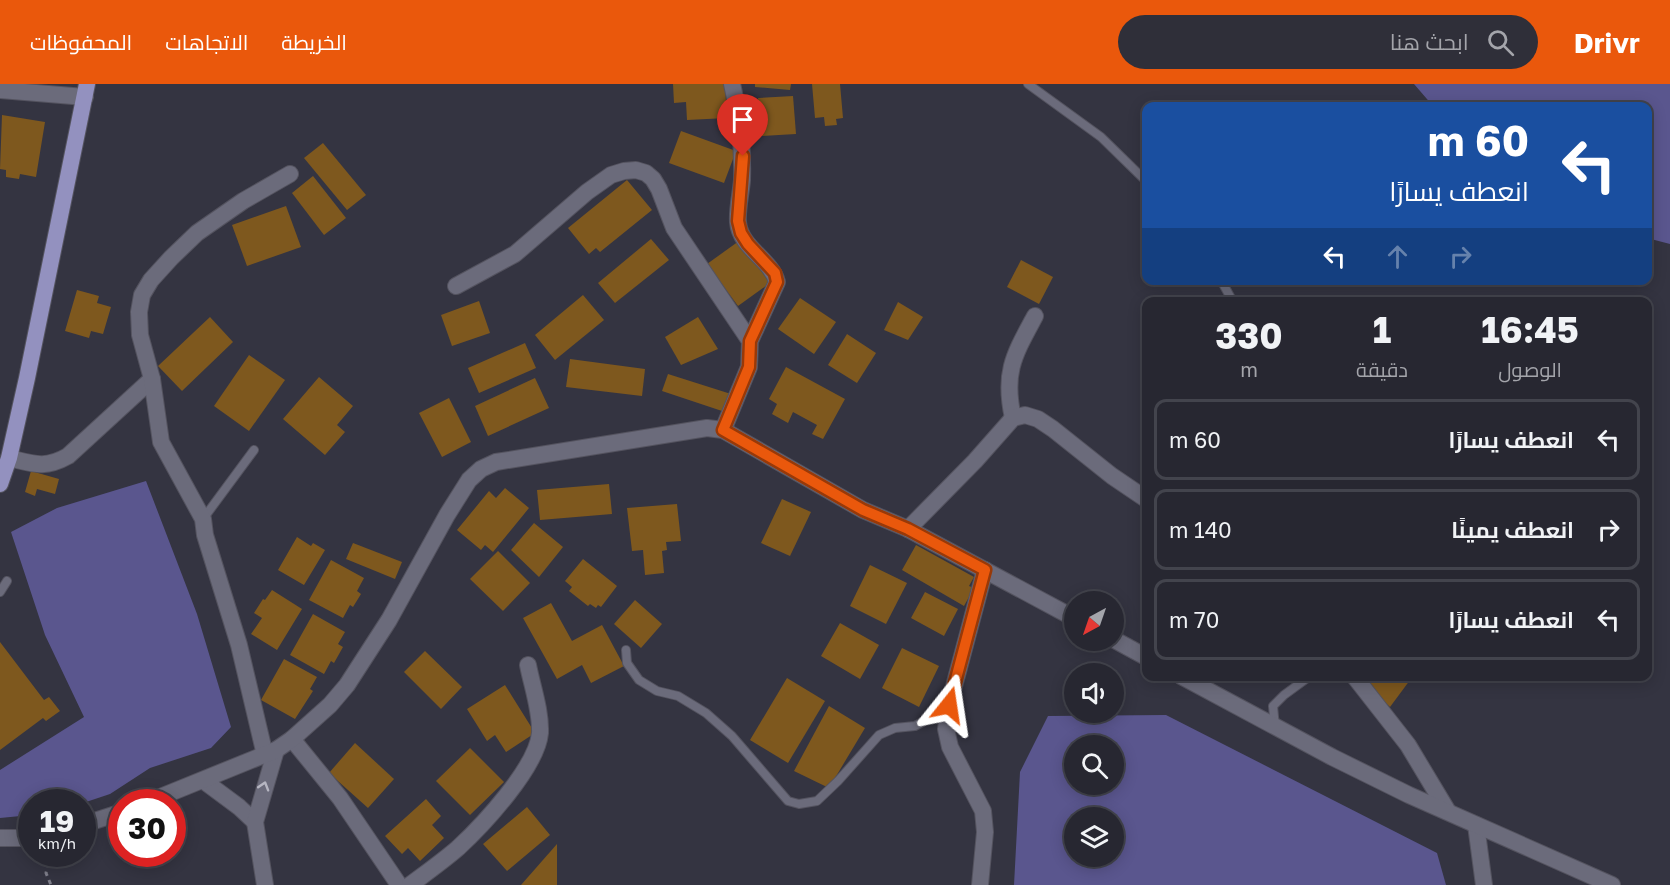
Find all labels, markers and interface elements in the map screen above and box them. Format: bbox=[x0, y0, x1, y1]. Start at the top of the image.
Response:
search box bbox=[1118, 15, 1538, 69]
icon: search bbox=[1484, 26, 1517, 59]
text: Drivr bbox=[1574, 26, 1640, 59]
text: ابحث هنا bbox=[1390, 28, 1469, 55]
text: المحفوظات bbox=[30, 29, 132, 55]
text: الاتجاهات bbox=[165, 29, 248, 55]
text: الخريطة bbox=[281, 29, 347, 55]
pin bbox=[717, 94, 768, 156]
icon: arrive bbox=[726, 103, 759, 136]
text: 60 m bbox=[1428, 115, 1529, 165]
icon: left bbox=[1550, 126, 1628, 204]
text: انعطف يسارًا bbox=[1389, 175, 1529, 207]
icon: left bbox=[1318, 240, 1351, 273]
icon: ahead bbox=[1381, 240, 1414, 273]
icon: right bbox=[1444, 240, 1477, 273]
text: 1 bbox=[1373, 308, 1391, 351]
text: 16:45 bbox=[1481, 308, 1579, 351]
text: 330 bbox=[1215, 314, 1283, 357]
text: m bbox=[1240, 357, 1258, 381]
text: دقيقة bbox=[1356, 357, 1408, 381]
text: الوصول bbox=[1498, 357, 1562, 381]
icon: left bbox=[1592, 423, 1625, 456]
text: 60 m bbox=[1169, 426, 1221, 453]
text: انعطف يسارًا bbox=[1449, 426, 1574, 453]
icon: right bbox=[1592, 513, 1625, 546]
text: 140 m bbox=[1169, 516, 1232, 543]
text: انعطف يمينًا bbox=[1451, 516, 1574, 543]
north arrow bbox=[1064, 591, 1124, 651]
map controls bbox=[1064, 591, 1124, 867]
icon: left bbox=[1592, 603, 1625, 636]
text: 70 m bbox=[1169, 606, 1219, 633]
text: انعطف يسارًا bbox=[1449, 606, 1574, 633]
button: sound bbox=[1064, 663, 1124, 723]
position arrow bbox=[917, 673, 981, 737]
button: search bbox=[1064, 735, 1124, 795]
one-way arrow bbox=[257, 781, 270, 792]
speed limit sign: 30 bbox=[108, 789, 186, 867]
text: 19 bbox=[40, 803, 74, 839]
button: layers bbox=[1064, 807, 1124, 867]
text: km/h bbox=[38, 834, 76, 852]

